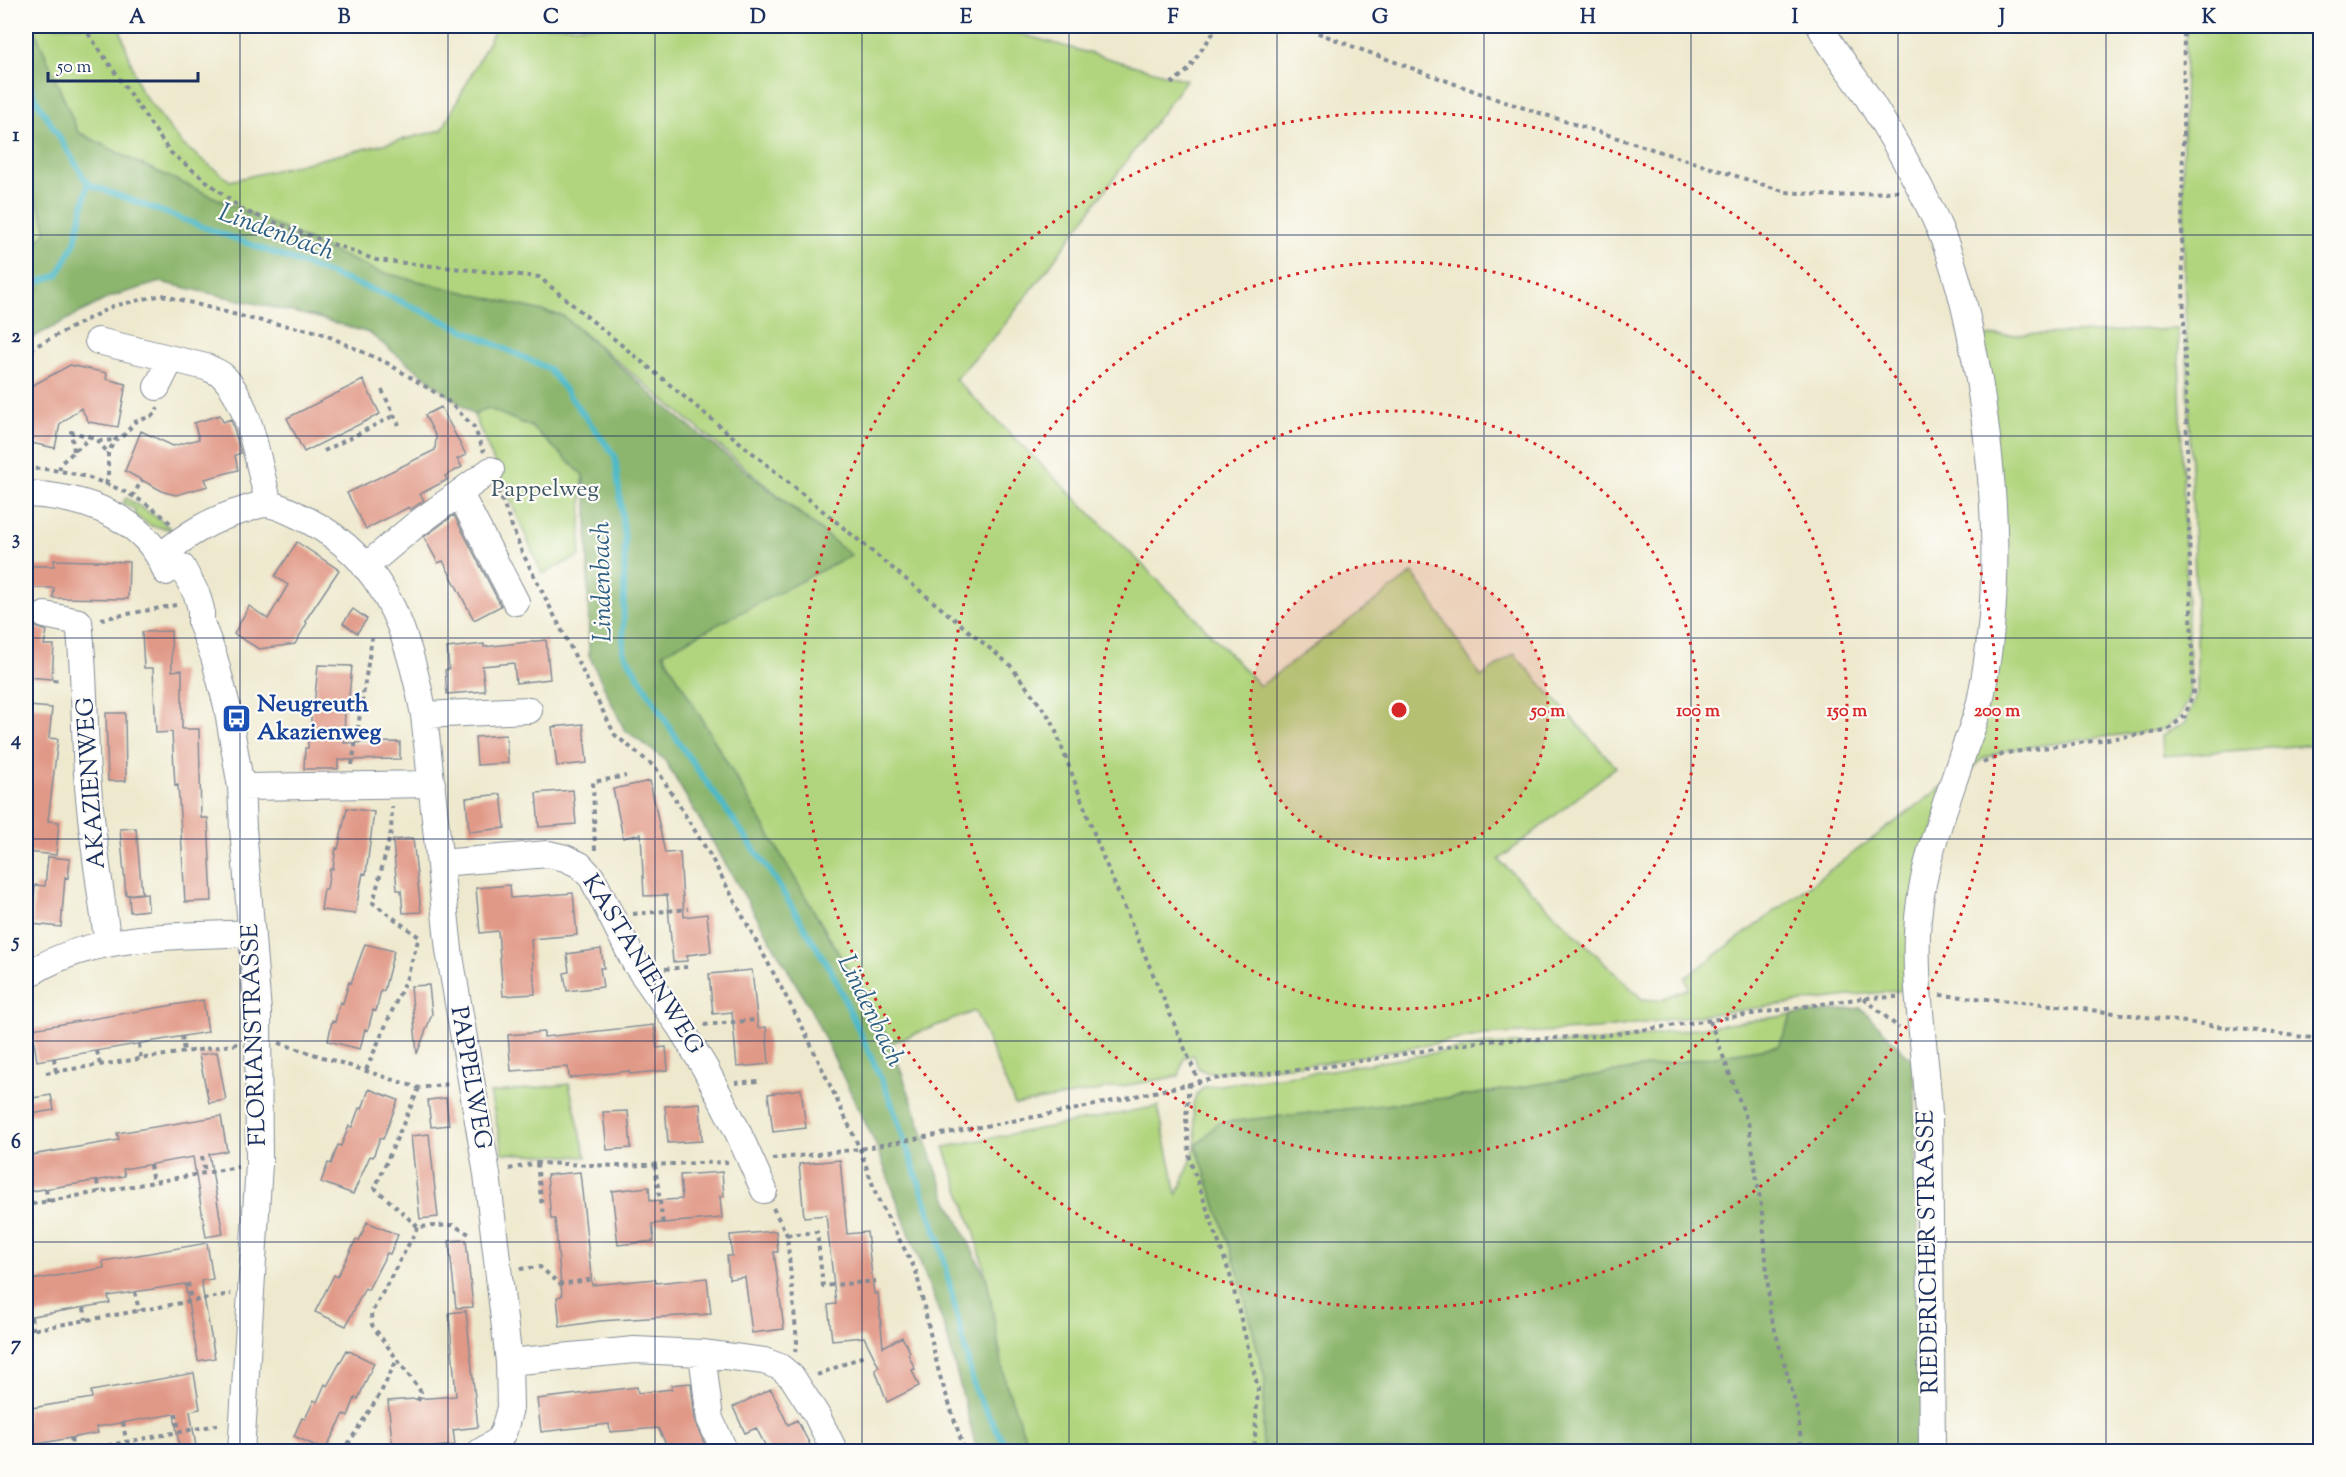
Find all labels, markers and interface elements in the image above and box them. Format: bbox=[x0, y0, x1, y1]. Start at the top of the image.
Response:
text: A bbox=[129, 4, 146, 33]
text: B bbox=[338, 4, 351, 33]
text: C bbox=[543, 4, 559, 33]
text: D bbox=[750, 4, 766, 33]
text: E bbox=[960, 4, 973, 33]
text: F bbox=[1167, 4, 1179, 33]
text: G bbox=[1372, 4, 1389, 33]
text: H bbox=[1580, 4, 1596, 33]
text: I bbox=[1792, 4, 1799, 33]
text: J bbox=[1997, 4, 2005, 33]
text: K bbox=[2202, 4, 2217, 33]
scale bar bbox=[48, 45, 198, 83]
text: 50 m bbox=[56, 55, 92, 81]
text: 1 bbox=[13, 122, 20, 151]
water label: Lindenbach bbox=[213, 195, 339, 271]
text: 2 bbox=[11, 323, 21, 352]
park label: Pappelweg bbox=[491, 473, 599, 507]
water label: Lindenbach bbox=[583, 521, 623, 643]
text: 3 bbox=[12, 525, 20, 554]
place label: Neugreuth Akazienweg bbox=[257, 688, 382, 750]
street label: AKAZIENWEG bbox=[69, 696, 115, 870]
text: 50 m bbox=[1529, 699, 1565, 725]
text: 100 m bbox=[1676, 699, 1720, 725]
text: 150 m bbox=[1827, 699, 1867, 725]
text: 200 m bbox=[1974, 699, 2020, 725]
centre of rings bbox=[1389, 700, 1409, 720]
bus stop icon: Neugreuth Akazienweg bbox=[220, 703, 252, 735]
text: 4 bbox=[10, 726, 21, 755]
street label: KASTANIENWEG bbox=[573, 868, 711, 1062]
street label: FLORIANSTRASSE bbox=[234, 923, 276, 1147]
text: 5 bbox=[11, 928, 20, 957]
water label: Lindenbach bbox=[827, 949, 913, 1074]
street label: PAPPELWEG bbox=[441, 1004, 499, 1152]
street label: RIEDERICHER STRASSE bbox=[1910, 1109, 1948, 1394]
text: 6 bbox=[11, 1129, 21, 1158]
text: 7 bbox=[11, 1331, 22, 1360]

